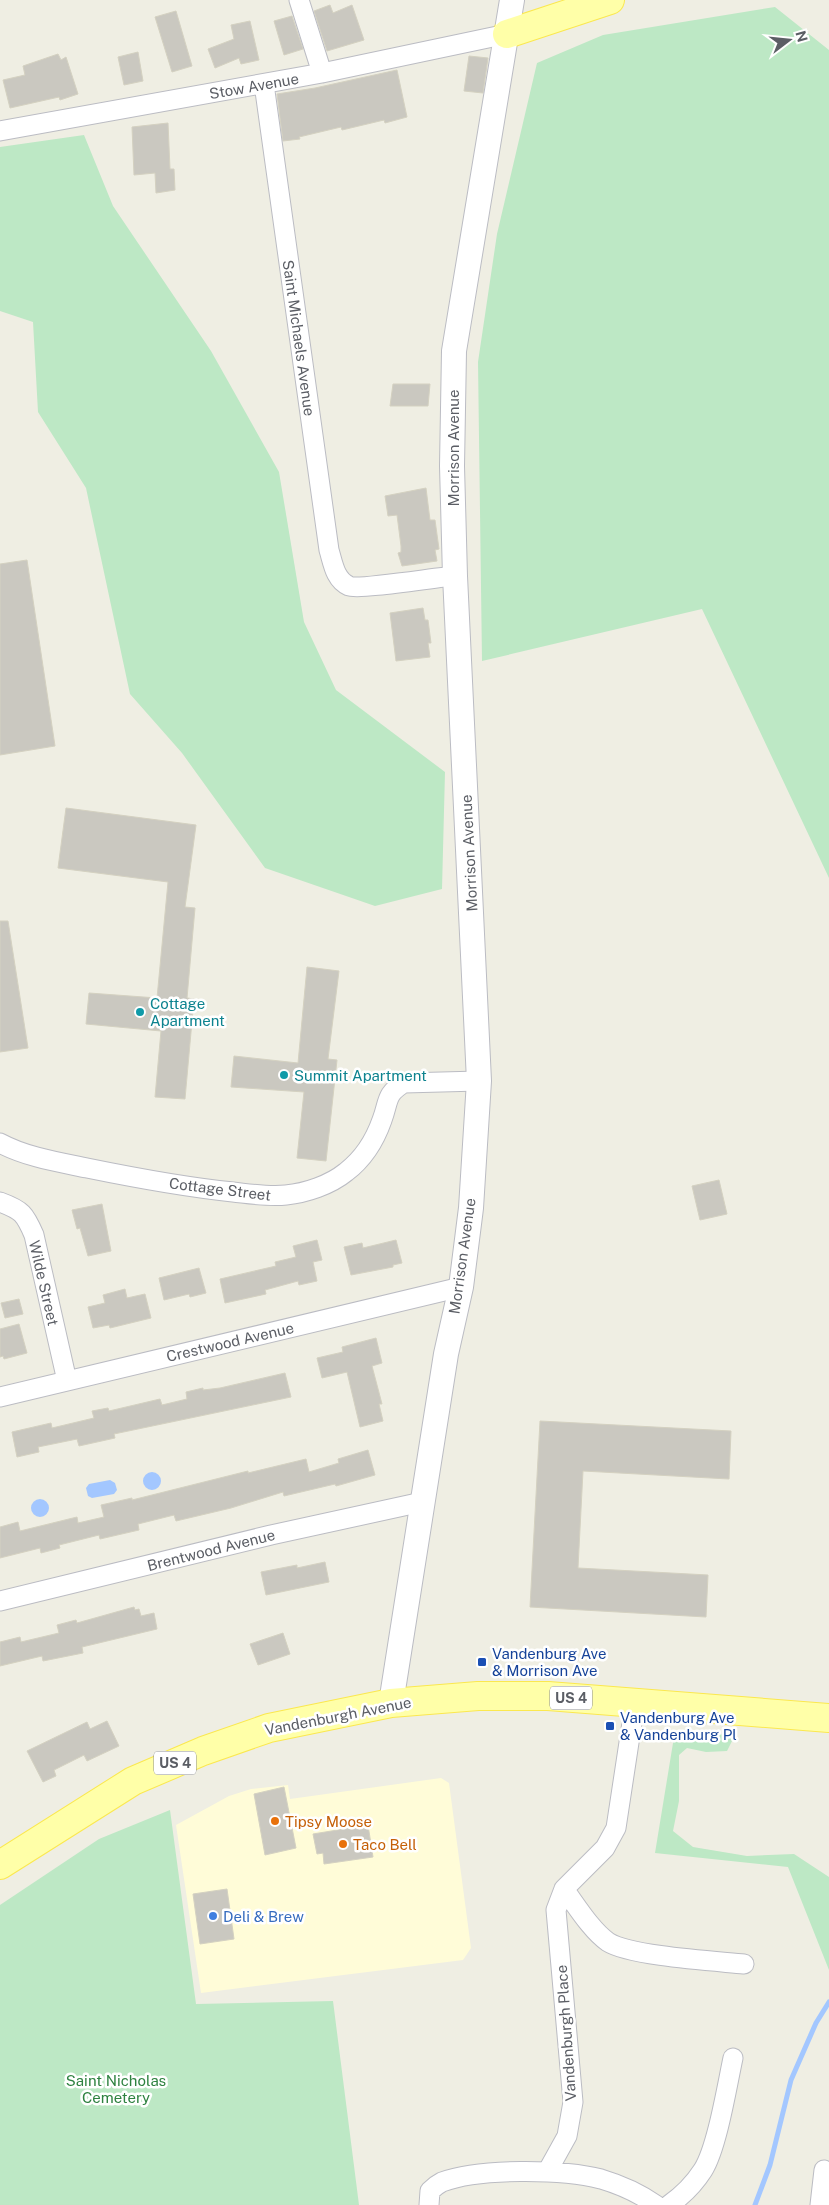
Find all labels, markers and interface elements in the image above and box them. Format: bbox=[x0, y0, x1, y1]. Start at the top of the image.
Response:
north arrow bbox=[764, 15, 814, 65]
text: N bbox=[792, 29, 811, 44]
street label: Stow Avenue bbox=[208, 70, 300, 102]
street label: Saint Michaels Avenue bbox=[280, 259, 318, 417]
street label: Morrison Avenue bbox=[445, 390, 462, 507]
street label: Morrison Avenue bbox=[457, 794, 481, 912]
place label: Cottage Apartment bbox=[150, 995, 225, 1029]
marker: Cottage Apartment bbox=[134, 1006, 146, 1018]
place label: Summit Apartment bbox=[294, 1067, 427, 1084]
marker: Summit Apartment bbox=[278, 1069, 290, 1081]
street label: Cottage Street bbox=[168, 1174, 272, 1204]
street label: Morrison Avenue bbox=[445, 1197, 479, 1315]
street label: Wilde Street bbox=[26, 1239, 62, 1327]
street label: Crestwood Avenue bbox=[165, 1319, 295, 1365]
street label: Brentwood Avenue bbox=[145, 1526, 277, 1574]
place label: Vandenburg Ave & Morrison Ave bbox=[492, 1645, 606, 1679]
marker: Vandenburg Ave & Morrison Ave bbox=[476, 1656, 488, 1668]
road number: US 4 bbox=[550, 1686, 592, 1710]
street label: Vandenburgh Avenue bbox=[263, 1693, 413, 1739]
place label: Vandenburg Ave & Vandenburg Pl bbox=[620, 1709, 737, 1743]
marker: Vandenburg Ave & Vandenburg Pl bbox=[604, 1720, 616, 1732]
road number: US 4 bbox=[154, 1752, 196, 1775]
place label: Tipsy Moose bbox=[285, 1813, 372, 1830]
marker: Tipsy Moose bbox=[269, 1815, 281, 1827]
place label: Taco Bell bbox=[353, 1836, 417, 1853]
marker: Taco Bell bbox=[337, 1838, 349, 1850]
place label: Deli & Brew bbox=[223, 1908, 304, 1925]
marker: Deli & Brew bbox=[207, 1910, 219, 1922]
street label: Vandenburgh Place bbox=[553, 1964, 579, 2102]
park label: Saint Nicholas Cemetery bbox=[66, 2072, 166, 2106]

